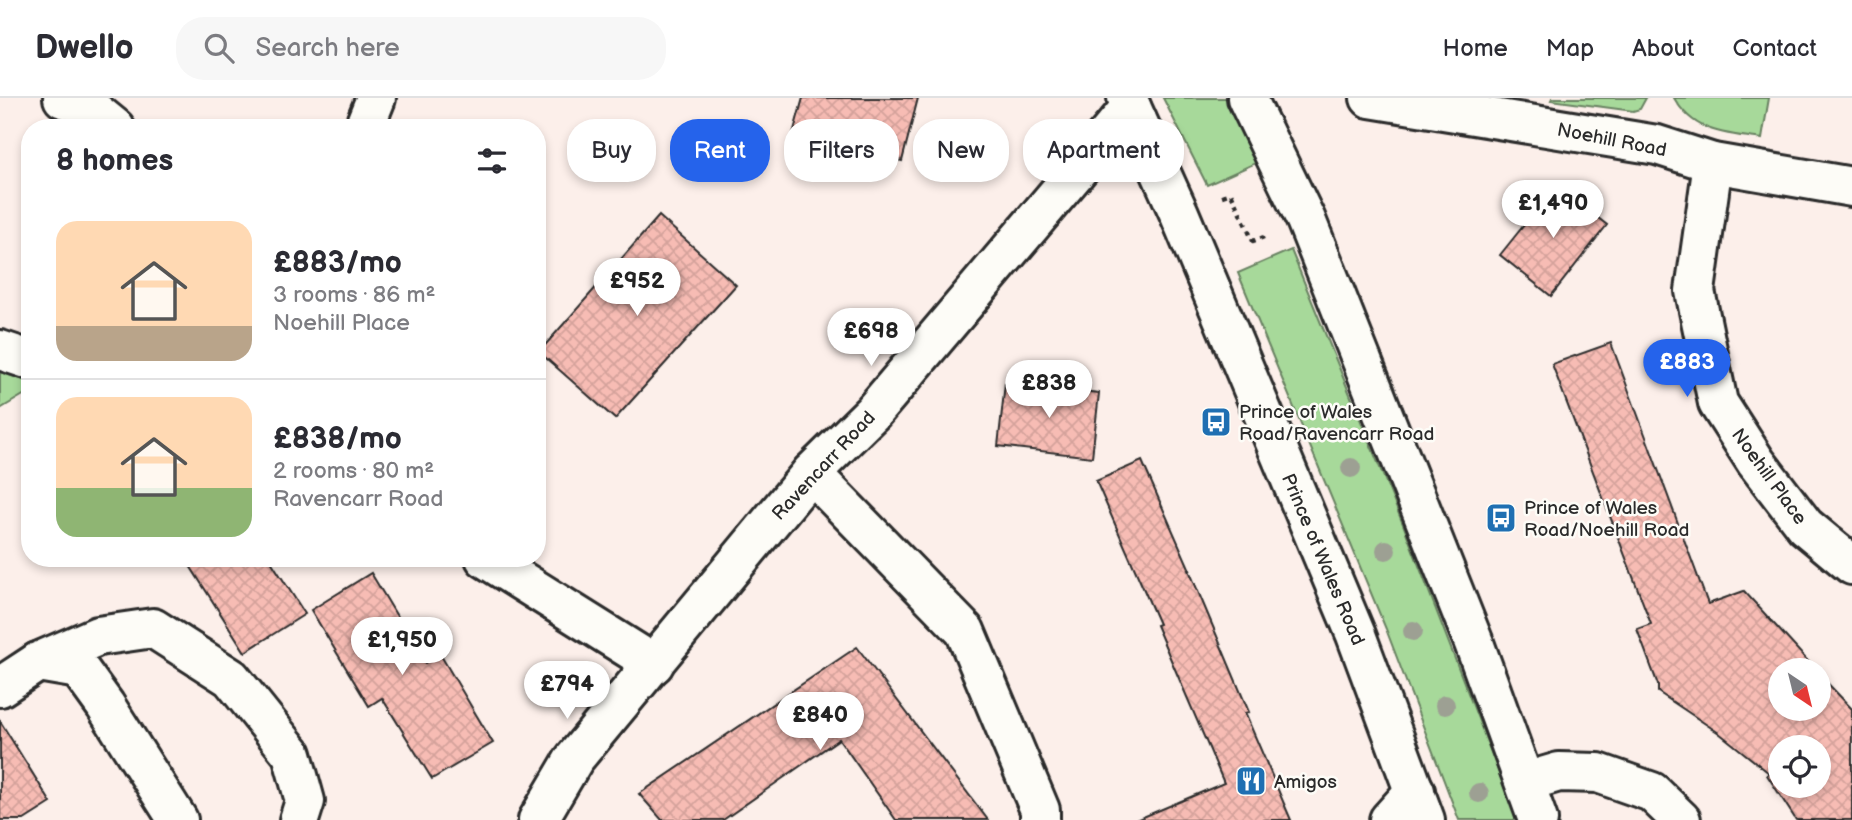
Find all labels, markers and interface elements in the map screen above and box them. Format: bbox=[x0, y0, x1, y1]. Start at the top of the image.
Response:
search box bbox=[176, 17, 666, 80]
text: Dwello bbox=[35, 28, 134, 68]
icon: search bbox=[200, 29, 238, 67]
text: Search here bbox=[256, 33, 400, 64]
text: Home bbox=[1443, 34, 1508, 63]
text: Map bbox=[1546, 34, 1594, 63]
text: About bbox=[1632, 34, 1694, 63]
text: Contact bbox=[1732, 34, 1817, 63]
chip: Buy bbox=[567, 119, 656, 182]
chip: Rent bbox=[670, 119, 770, 182]
chip: Filters bbox=[784, 119, 899, 182]
chip: New bbox=[913, 119, 1009, 182]
chip: Apartment bbox=[1023, 119, 1184, 182]
street label: Noehill Road bbox=[1555, 119, 1668, 162]
icon: filters bbox=[473, 142, 511, 180]
text: 8 homes bbox=[56, 143, 173, 179]
pin: £1,490 bbox=[1496, 180, 1610, 240]
text: £1,490 bbox=[1518, 189, 1588, 217]
text: £883/mo bbox=[273, 245, 402, 281]
icon: home bbox=[112, 249, 196, 333]
pin: £952 bbox=[596, 258, 678, 318]
text: £952 bbox=[610, 267, 664, 295]
text: 3 rooms · 86 m² bbox=[273, 281, 435, 309]
pin: £698 bbox=[830, 308, 912, 368]
text: Noehill Place bbox=[273, 309, 410, 337]
text: £698 bbox=[843, 317, 899, 345]
pin: £883 bbox=[1646, 340, 1728, 399]
text: £883 bbox=[1659, 348, 1715, 376]
pin: £838 bbox=[1008, 360, 1090, 420]
text: £838 bbox=[1021, 369, 1077, 397]
place label: Prince of Wales Road/Ravencarr Road bbox=[1239, 401, 1434, 446]
bus stop icon: Prince of Wales Road/Ravencarr Road bbox=[1199, 405, 1233, 439]
street label: Ravencarr Road bbox=[768, 407, 881, 525]
text: £838/mo bbox=[273, 421, 402, 457]
street label: Noehill Place bbox=[1726, 424, 1811, 529]
icon: home bbox=[112, 425, 196, 509]
text: 2 rooms · 80 m² bbox=[273, 457, 434, 485]
street label: Prince of Wales Road bbox=[1276, 470, 1369, 649]
text: Ravencarr Road bbox=[273, 485, 443, 513]
place label: Prince of Wales Road/Noehill Road bbox=[1524, 497, 1689, 542]
bus stop icon: Prince of Wales Road/Noehill Road bbox=[1484, 501, 1518, 535]
pin: £1,950 bbox=[345, 618, 459, 677]
text: £1,950 bbox=[367, 626, 437, 654]
north arrow bbox=[1768, 658, 1830, 721]
map controls bbox=[1768, 658, 1831, 798]
pin: £794 bbox=[526, 662, 608, 721]
text: £794 bbox=[540, 670, 594, 698]
pin: £840 bbox=[779, 692, 861, 752]
text: £840 bbox=[792, 701, 848, 729]
button: locate bbox=[1768, 735, 1831, 798]
restaurant icon: Amigos bbox=[1234, 764, 1268, 798]
place label: Amigos bbox=[1274, 771, 1337, 794]

